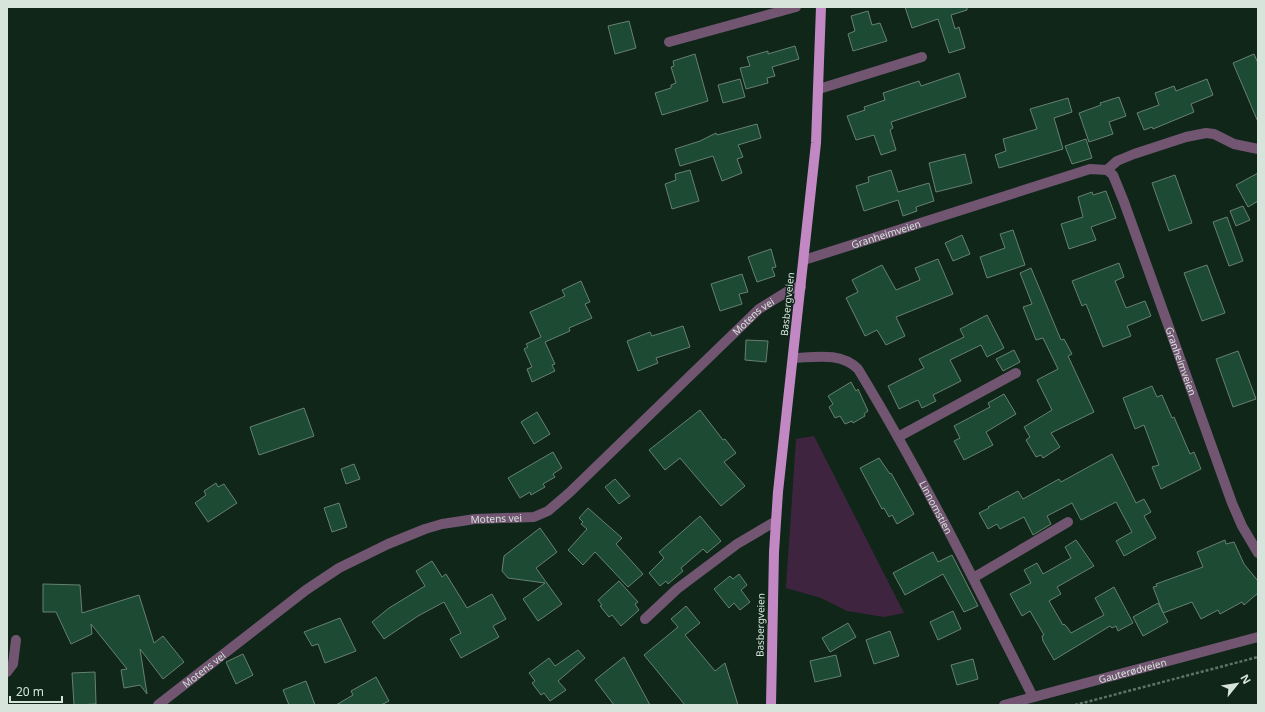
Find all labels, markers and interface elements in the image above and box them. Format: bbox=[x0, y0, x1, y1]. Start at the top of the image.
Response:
street label: Granheimveien bbox=[850, 216, 922, 252]
street label: Basbergveien bbox=[777, 271, 797, 337]
street label: Motens vei bbox=[729, 294, 777, 338]
street label: Granheimveien bbox=[1162, 325, 1200, 397]
street label: Linnomstien bbox=[916, 478, 956, 536]
street label: Motens vei bbox=[470, 510, 522, 526]
street label: Basbergveien bbox=[752, 593, 768, 657]
street label: Motens vei bbox=[179, 648, 228, 691]
street label: Gauterødveien bbox=[1097, 655, 1168, 686]
north arrow bbox=[1217, 664, 1257, 704]
text: N bbox=[1237, 671, 1255, 686]
scale bar bbox=[10, 678, 62, 704]
text: 20 m bbox=[16, 683, 44, 700]

